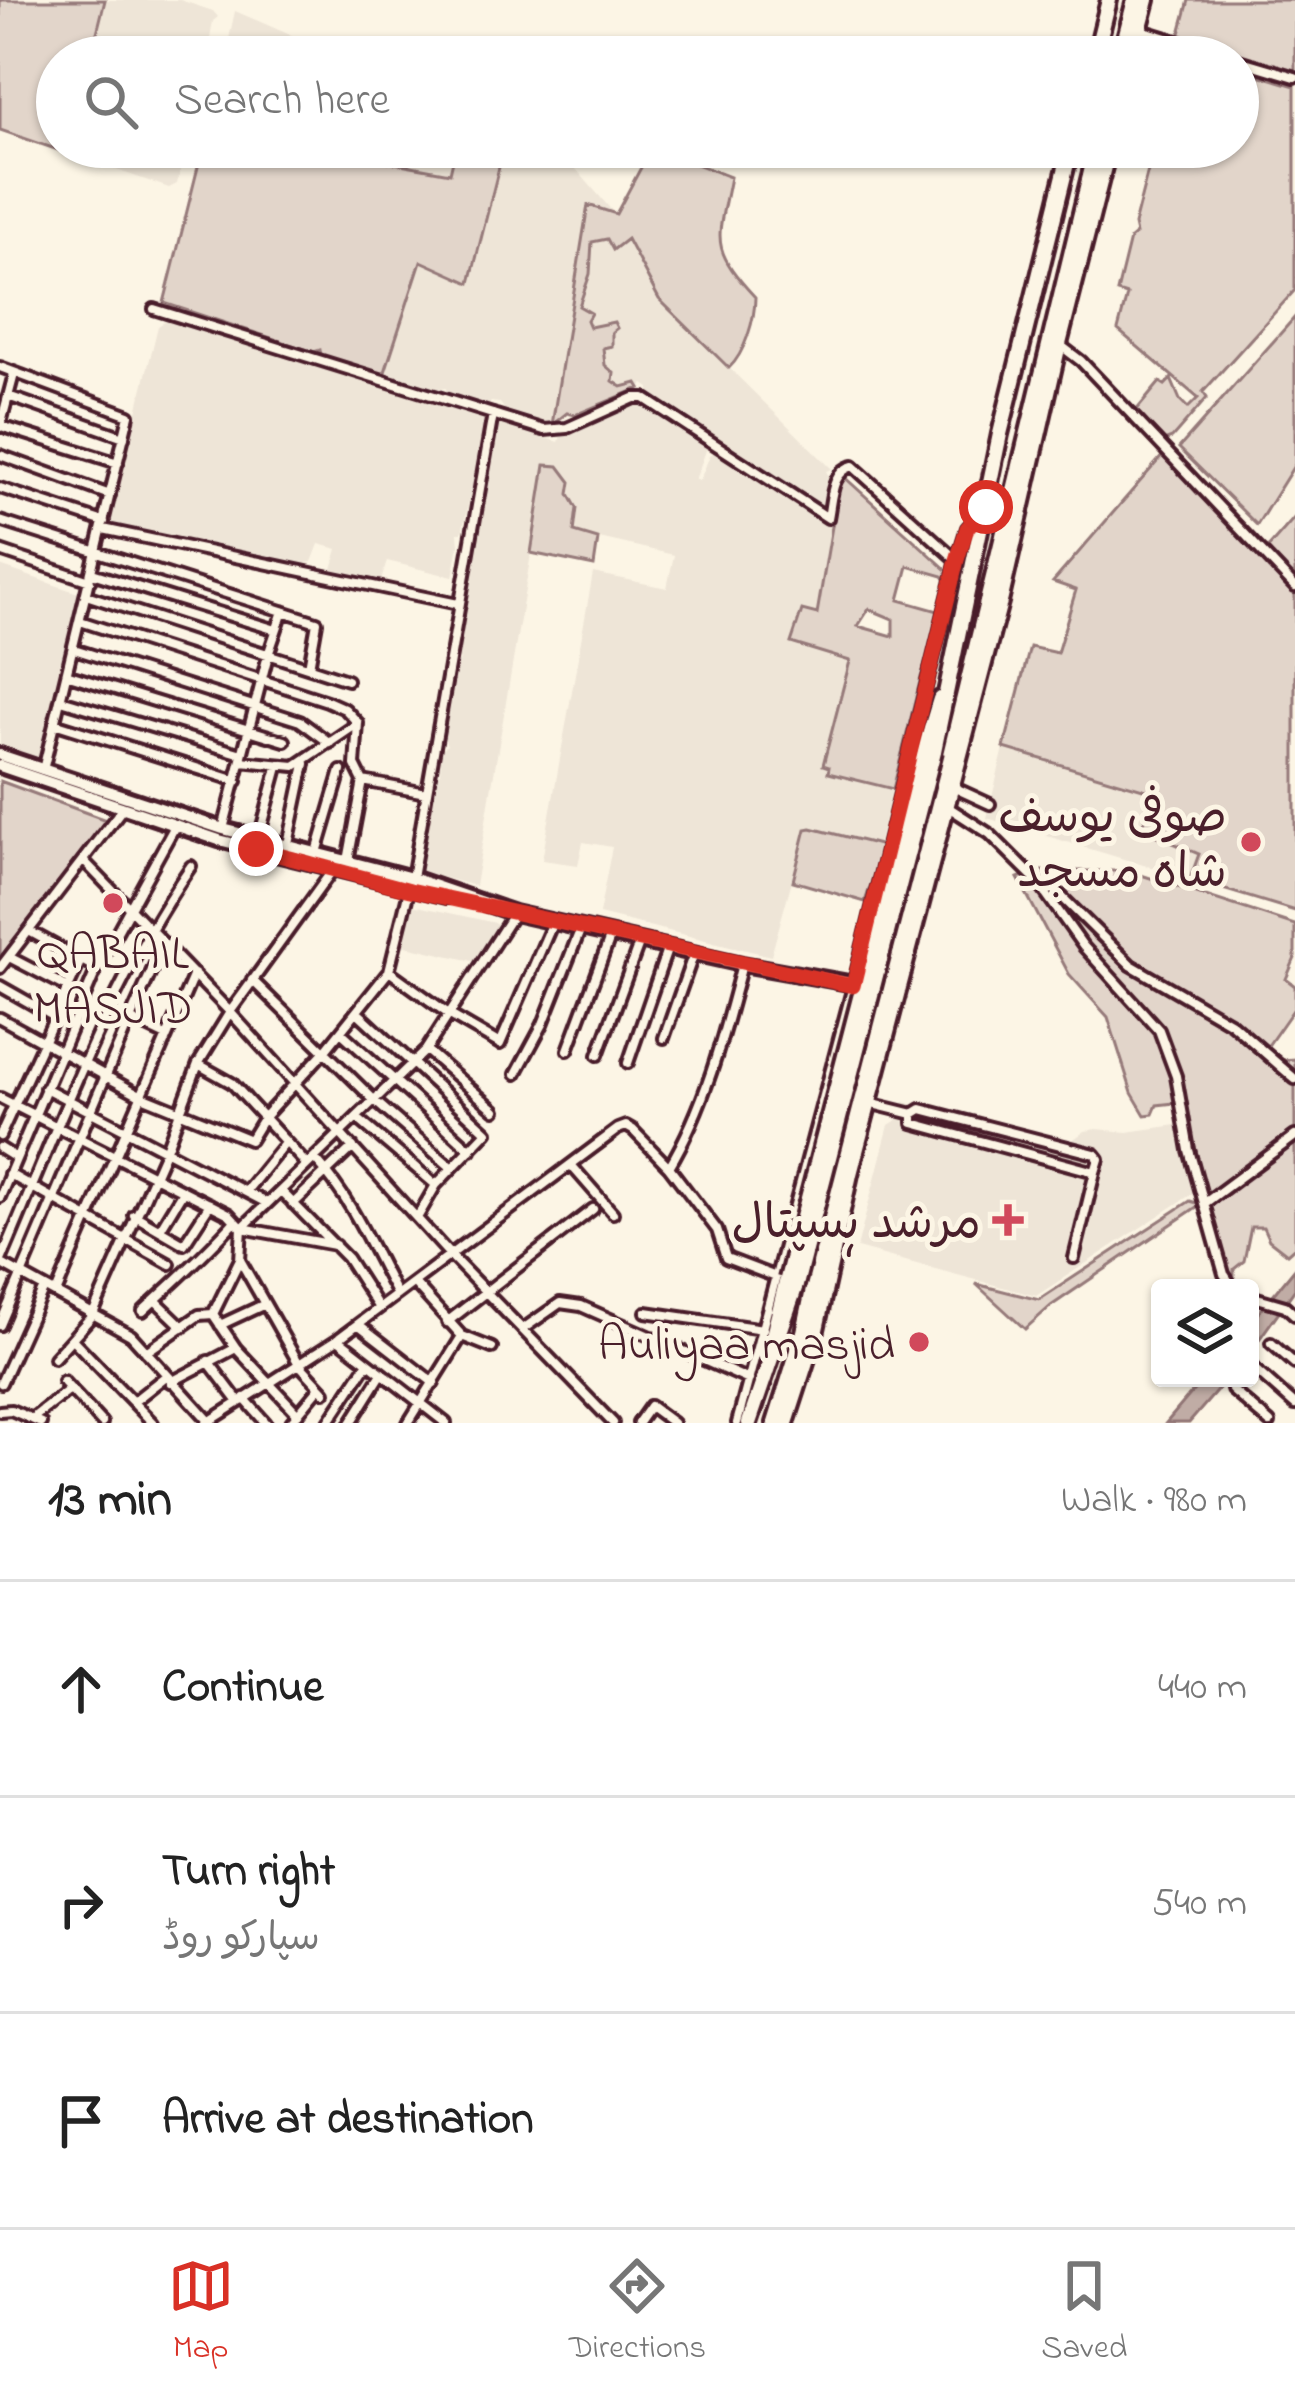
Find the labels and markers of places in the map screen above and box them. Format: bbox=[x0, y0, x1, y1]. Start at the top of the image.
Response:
place label: صوفی یوسف شاہ مسجد bbox=[998, 784, 1227, 909]
marker: صوفی یوسف شاہ مسجد bbox=[1238, 829, 1264, 855]
marker: QABAIL MASJID bbox=[100, 890, 126, 916]
place label: QABAIL MASJID bbox=[33, 921, 193, 1046]
place label: مرشد ہسپتال bbox=[732, 1190, 981, 1260]
marker: مرشد ہسپتال bbox=[992, 1204, 1024, 1236]
place label: Auliyaa masjid bbox=[598, 1312, 895, 1382]
marker: Auliyaa masjid bbox=[906, 1329, 932, 1355]

